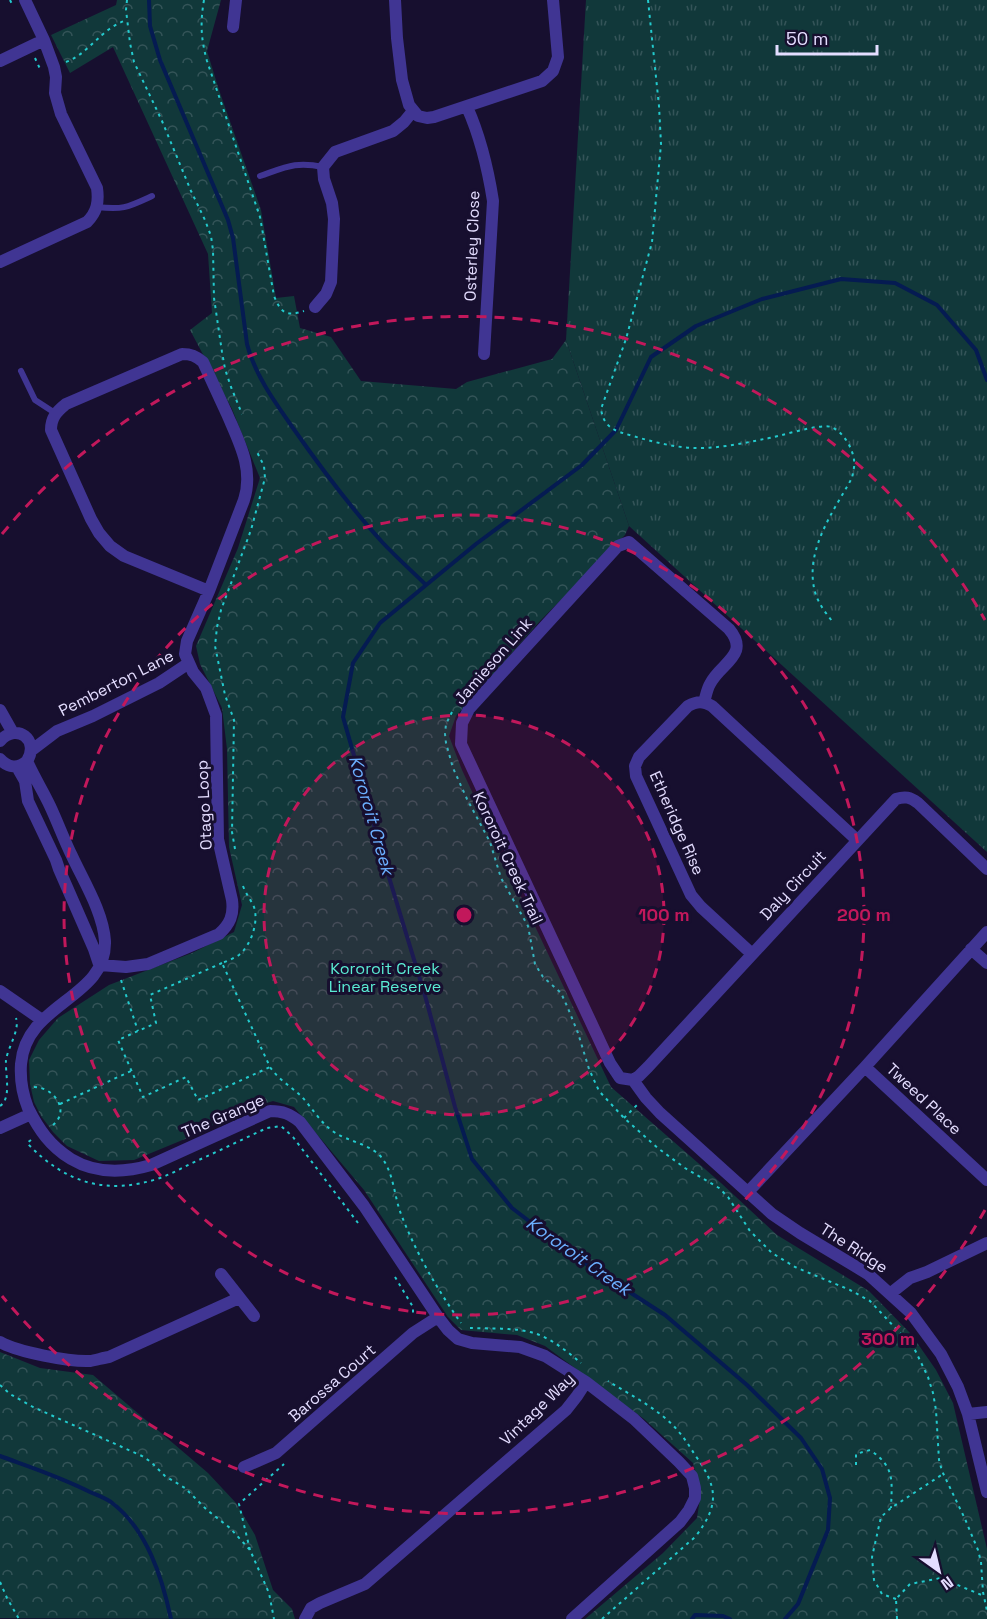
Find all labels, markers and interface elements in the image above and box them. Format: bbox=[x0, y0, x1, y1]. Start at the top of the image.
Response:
scale bar bbox=[777, 18, 878, 56]
text: 50 m bbox=[786, 27, 828, 50]
street label: Osterley Close bbox=[460, 190, 484, 302]
street label: Jamieson Link bbox=[449, 613, 537, 709]
street label: Pemberton Lane bbox=[55, 645, 177, 721]
water label: Kororoit Creek bbox=[344, 753, 401, 880]
street label: Otago Loop bbox=[191, 759, 217, 851]
street label: Etheridge Rise bbox=[645, 768, 709, 878]
street label: Kororoit Creek Trail bbox=[468, 788, 548, 928]
street label: Daly Circuit bbox=[755, 846, 831, 924]
text: 100 m bbox=[638, 903, 690, 926]
text: 200 m bbox=[837, 903, 891, 926]
centre of rings bbox=[454, 905, 474, 925]
park label: Kororoit Creek Linear Reserve bbox=[329, 958, 441, 997]
street label: Tweed Place bbox=[882, 1059, 966, 1139]
street label: The Grange bbox=[178, 1089, 268, 1143]
water label: Kororoit Creek bbox=[522, 1211, 638, 1302]
street label: The Ridge bbox=[816, 1218, 892, 1278]
text: 300 m bbox=[861, 1327, 915, 1350]
street label: Barossa Court bbox=[284, 1339, 380, 1427]
street label: Vintage Way bbox=[495, 1368, 579, 1450]
north arrow bbox=[909, 1541, 969, 1601]
text: N bbox=[937, 1571, 957, 1595]

